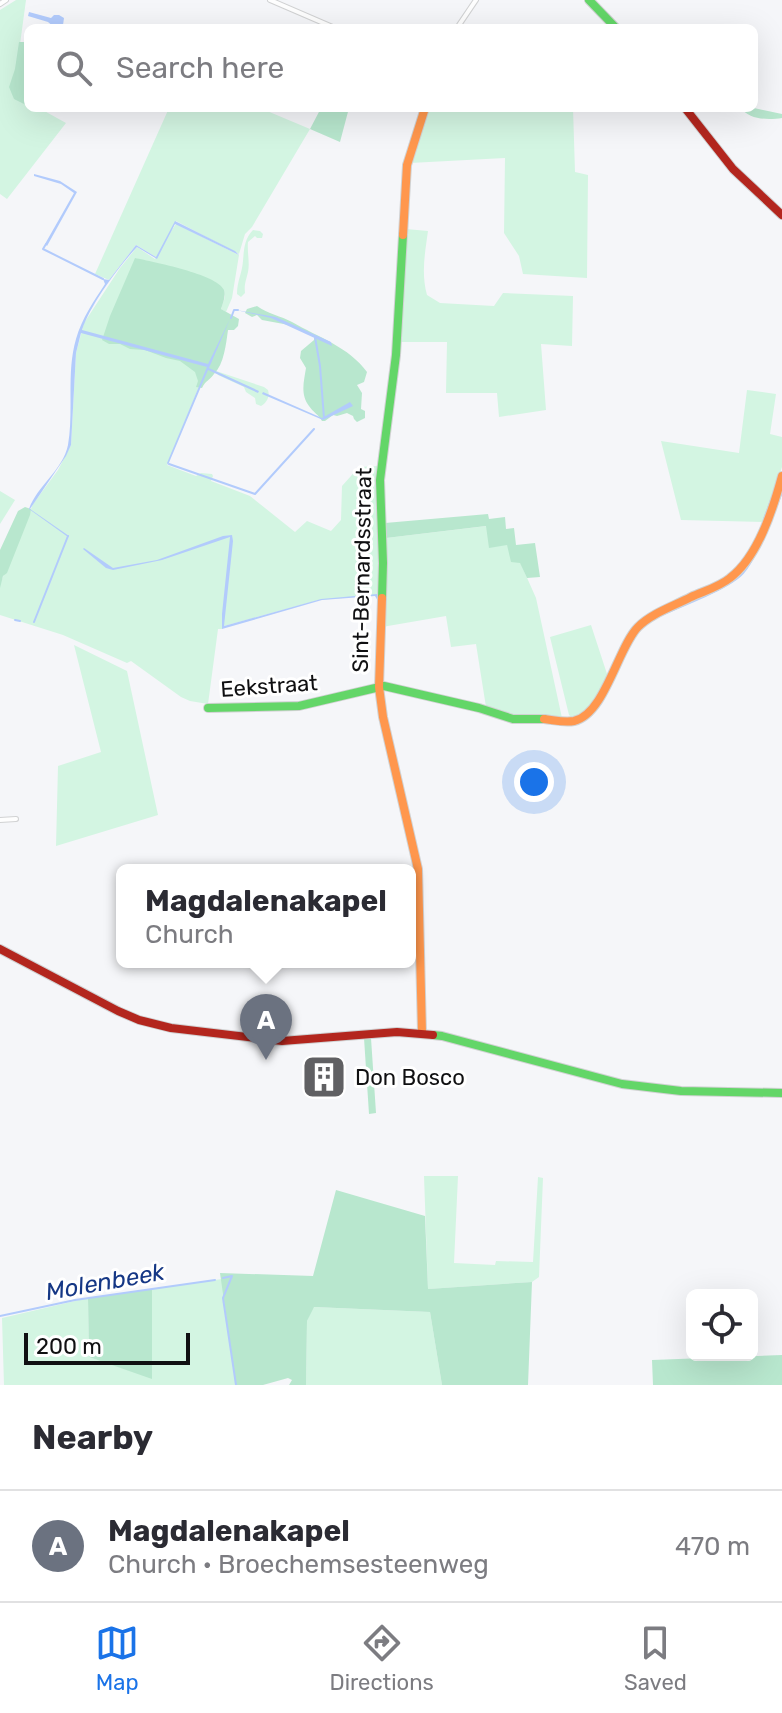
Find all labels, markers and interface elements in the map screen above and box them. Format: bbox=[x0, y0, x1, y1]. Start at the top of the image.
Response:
search box bbox=[24, 24, 758, 112]
icon: search bbox=[52, 46, 96, 90]
text: Search here bbox=[116, 50, 284, 86]
street label: Sint-Bernardsstraat bbox=[347, 467, 377, 673]
street label: Eekstraat bbox=[219, 669, 319, 703]
your location bbox=[514, 762, 554, 802]
popup bbox=[116, 864, 416, 968]
text: Magdalenakapel bbox=[145, 883, 387, 919]
text: Church bbox=[145, 919, 234, 950]
pin: A bbox=[240, 994, 292, 1060]
building icon: Don Bosco bbox=[300, 1053, 348, 1101]
place label: Don Bosco bbox=[355, 1064, 465, 1091]
water label: Molenbeek bbox=[43, 1258, 167, 1306]
map controls bbox=[686, 1289, 758, 1361]
button: locate bbox=[686, 1289, 758, 1361]
scale bar bbox=[24, 1329, 190, 1365]
text: 200 m bbox=[36, 1333, 102, 1360]
text: Nearby bbox=[32, 1417, 153, 1458]
text: Magdalenakapel bbox=[108, 1513, 350, 1549]
text: A bbox=[49, 1531, 67, 1562]
text: 470 m bbox=[675, 1531, 750, 1562]
text: Church · Broechemsesteenweg bbox=[108, 1549, 489, 1580]
tab: Map bbox=[95, 1621, 139, 1696]
tab: Directions bbox=[329, 1621, 434, 1696]
tab: Saved bbox=[624, 1621, 687, 1696]

